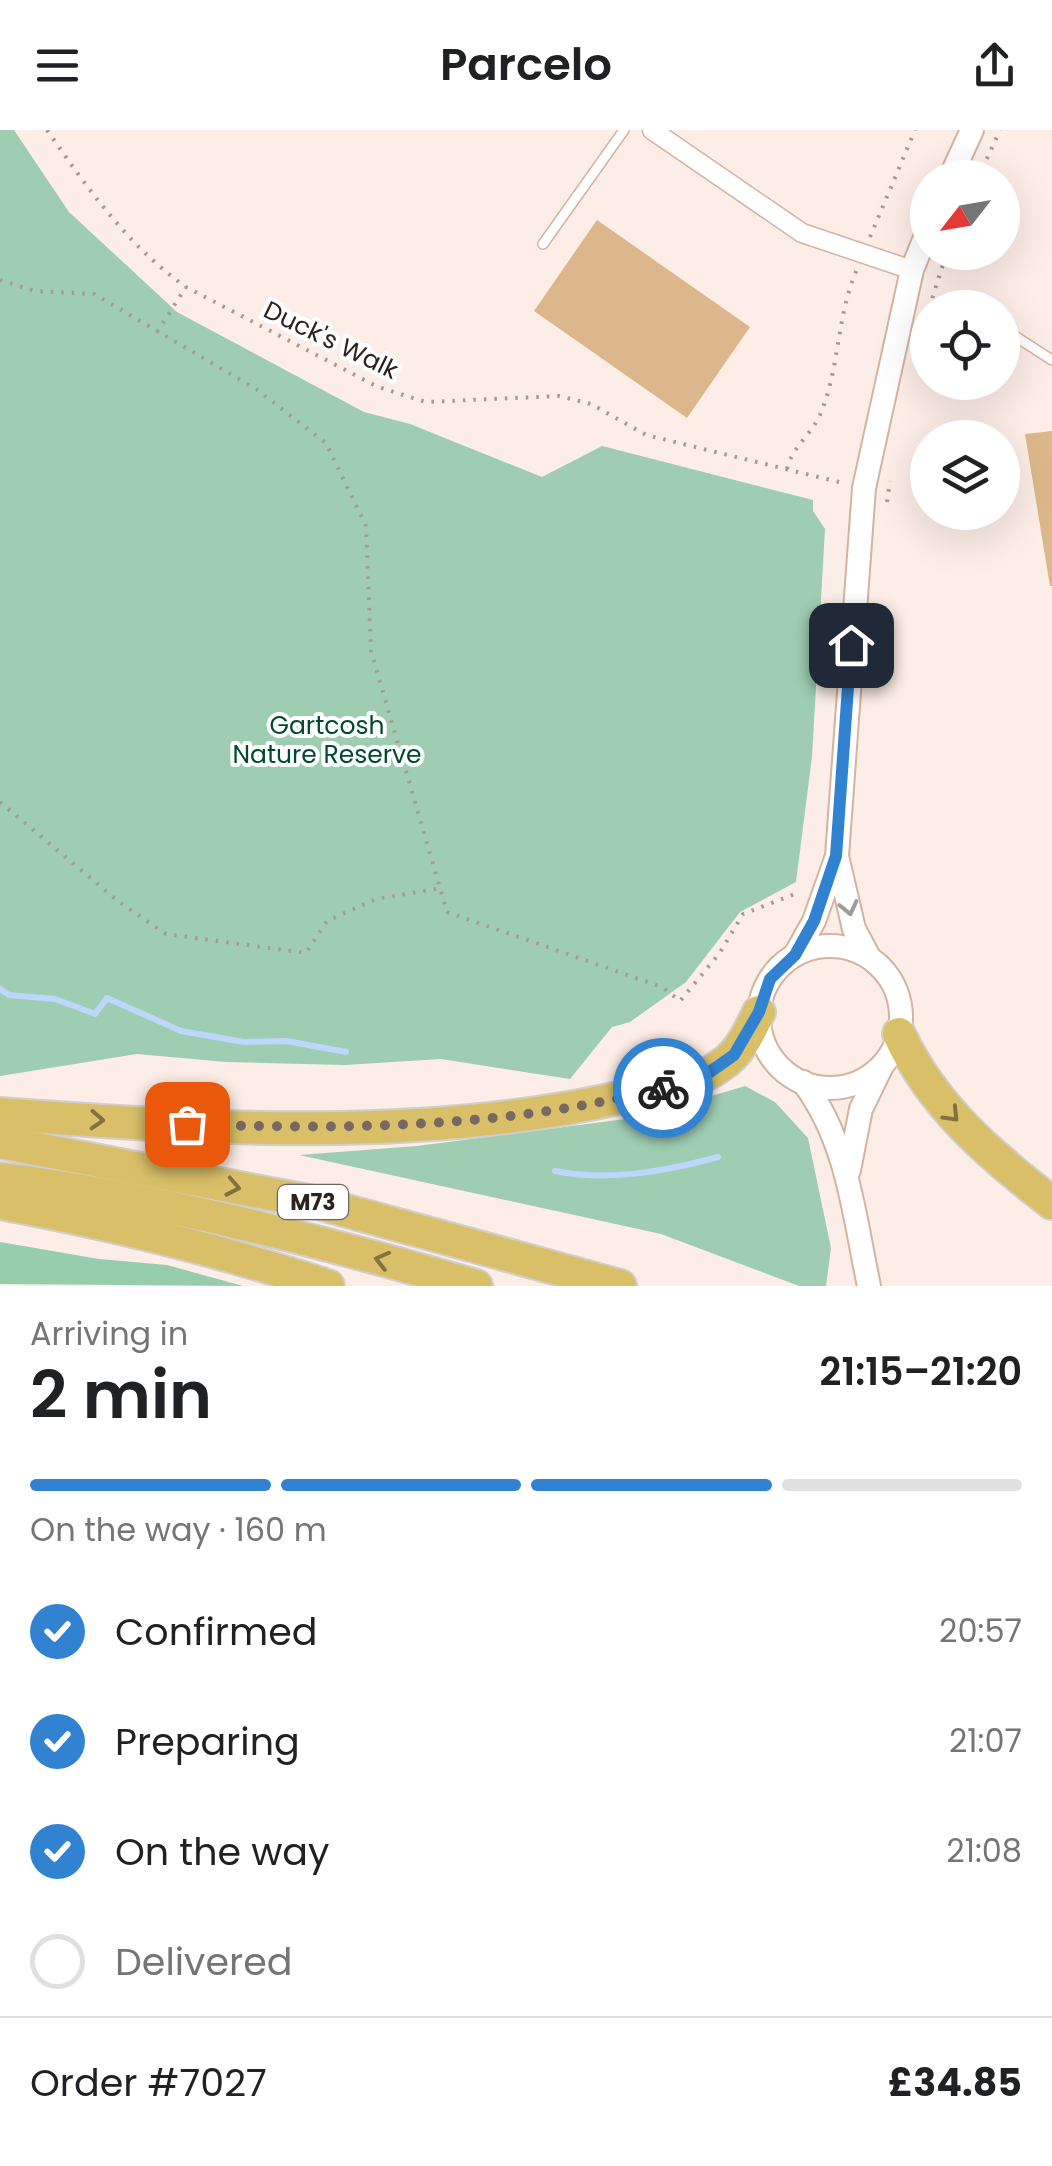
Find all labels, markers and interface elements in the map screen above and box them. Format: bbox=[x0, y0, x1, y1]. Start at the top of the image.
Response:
text: Parcelo bbox=[440, 33, 612, 96]
icon: menu bbox=[30, 38, 85, 93]
icon: share bbox=[967, 38, 1022, 93]
north arrow bbox=[910, 160, 1020, 270]
map controls bbox=[910, 160, 1020, 530]
button: locate bbox=[910, 290, 1020, 400]
street label: Duck's Walk bbox=[258, 292, 404, 388]
button: layers bbox=[910, 420, 1020, 530]
pin bbox=[809, 603, 894, 688]
icon: home bbox=[824, 618, 879, 673]
park label: Gartcosh Nature Reserve bbox=[232, 708, 422, 772]
one-way arrow bbox=[837, 899, 858, 916]
courier bbox=[613, 1038, 713, 1138]
icon: bike bbox=[636, 1061, 691, 1116]
pin bbox=[145, 1082, 230, 1167]
icon: bag bbox=[160, 1097, 215, 1152]
one-way arrow bbox=[940, 1104, 958, 1122]
one-way arrow bbox=[90, 1109, 106, 1130]
one-way arrow bbox=[225, 1175, 242, 1196]
road number: M73 bbox=[278, 1185, 348, 1219]
one-way arrow bbox=[374, 1251, 391, 1272]
text: Arriving in bbox=[30, 1311, 188, 1356]
text: 21:15–21:20 bbox=[820, 1345, 1022, 1398]
text: 2 min bbox=[30, 1350, 212, 1441]
text: On the way · 160 m bbox=[30, 1507, 327, 1552]
icon: check bbox=[30, 1604, 85, 1659]
text: Confirmed bbox=[115, 1605, 317, 1658]
text: 20:57 bbox=[939, 1608, 1022, 1653]
icon: check bbox=[30, 1714, 85, 1769]
text: Preparing bbox=[115, 1715, 300, 1768]
text: 21:07 bbox=[949, 1718, 1022, 1763]
icon: check bbox=[30, 1824, 85, 1879]
text: On the way bbox=[115, 1825, 329, 1878]
text: 21:08 bbox=[946, 1828, 1022, 1873]
text: Delivered bbox=[115, 1935, 292, 1988]
text: Order #7027 bbox=[30, 2056, 267, 2109]
text: £34.85 bbox=[888, 2056, 1022, 2109]

